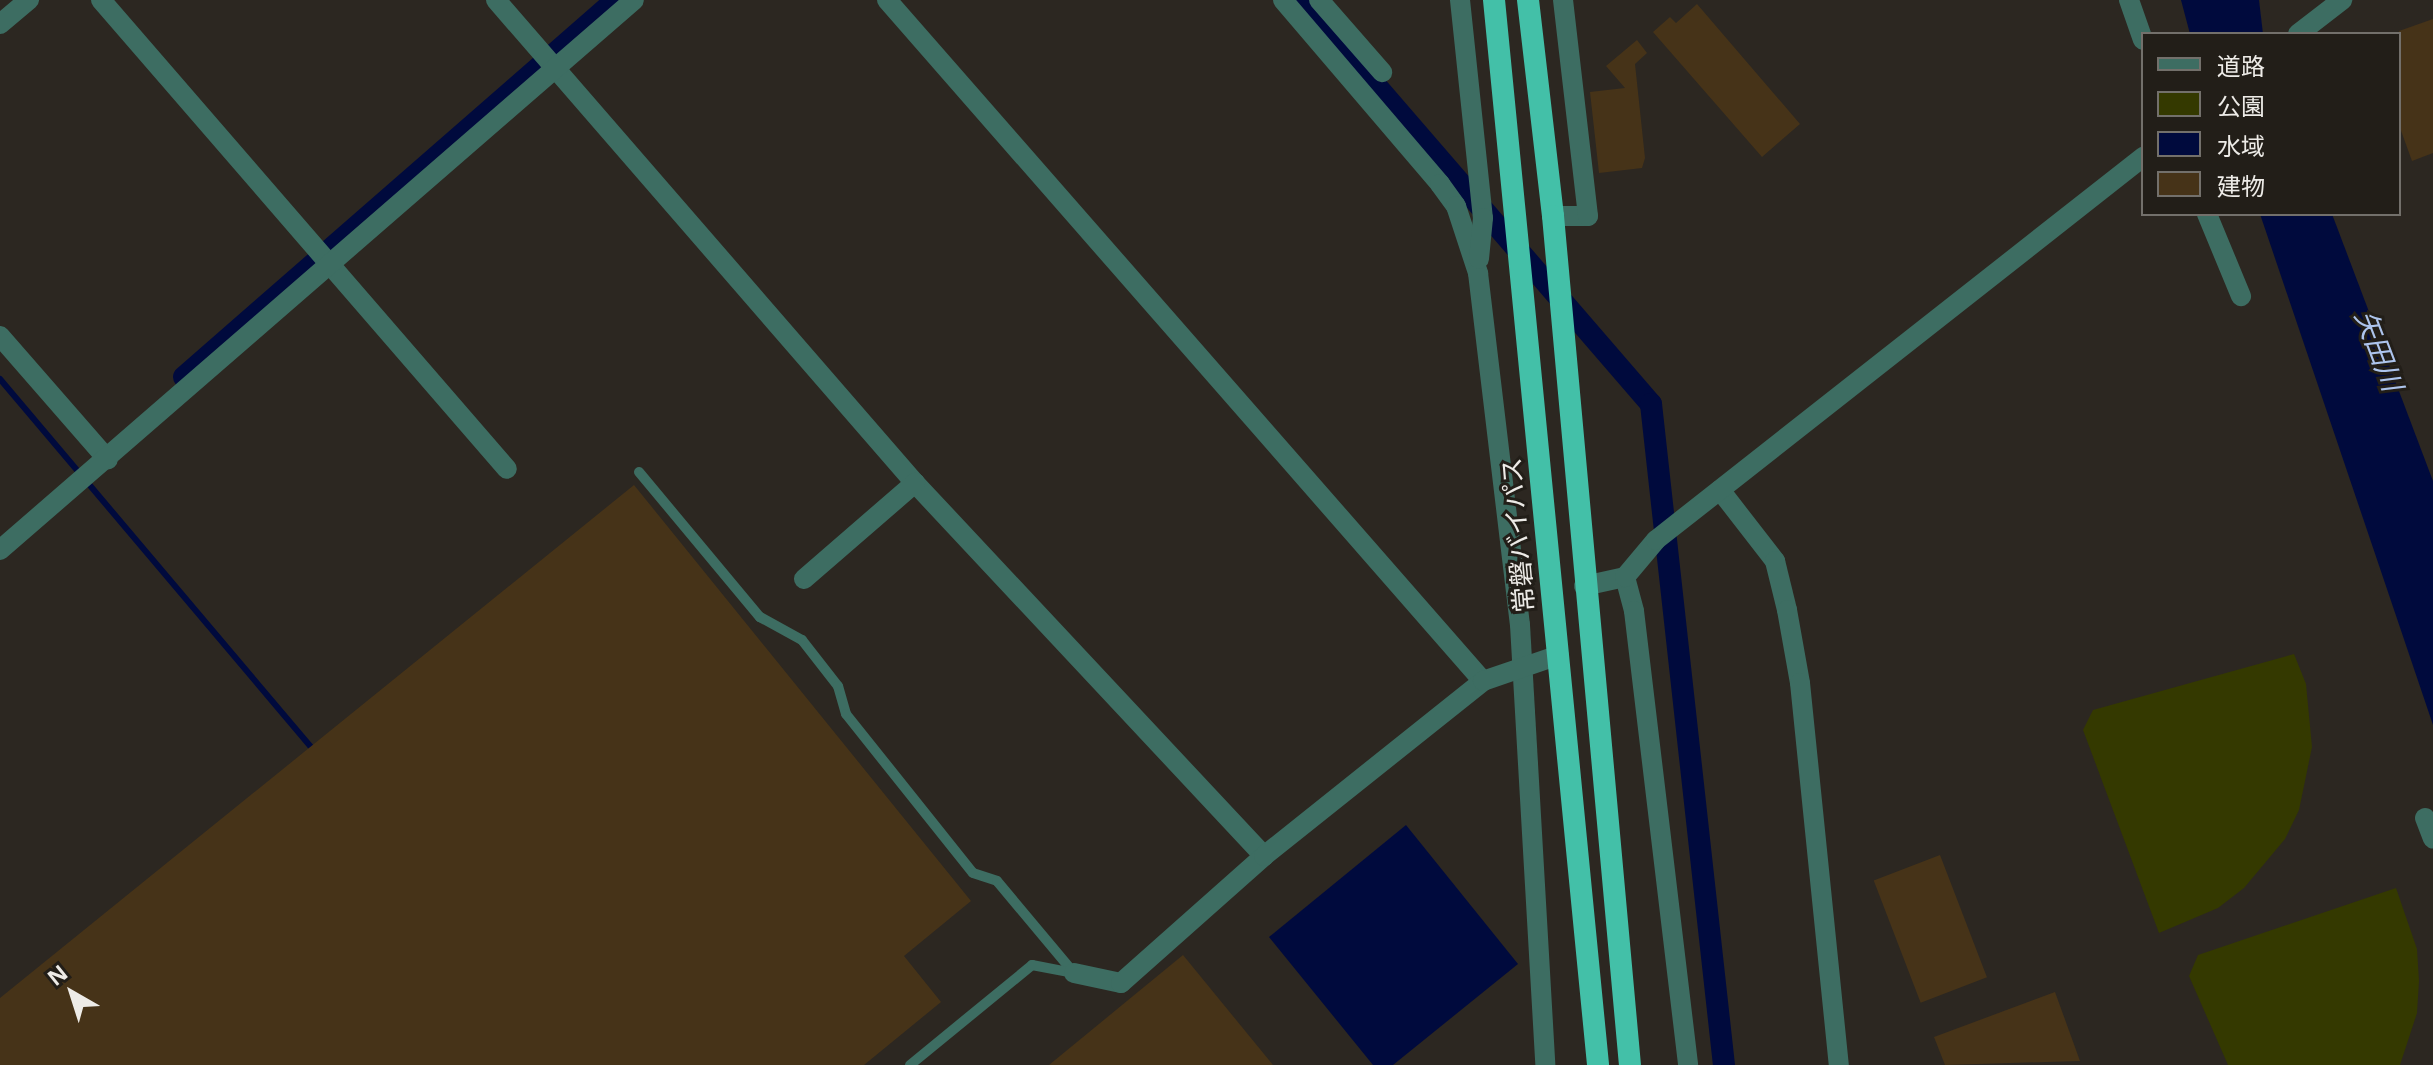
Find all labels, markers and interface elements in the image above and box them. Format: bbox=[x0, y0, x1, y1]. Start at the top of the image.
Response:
legend bbox=[2141, 32, 2401, 216]
text: 道路 bbox=[2217, 49, 2265, 82]
text: 公園 bbox=[2217, 89, 2265, 122]
text: 水域 bbox=[2217, 129, 2265, 162]
text: 建物 bbox=[2217, 169, 2265, 202]
water label: 矢田川 bbox=[2349, 305, 2411, 395]
street label: 常磐バイパス bbox=[1496, 456, 1540, 614]
north arrow bbox=[32, 953, 112, 1033]
text: N bbox=[40, 957, 73, 992]

